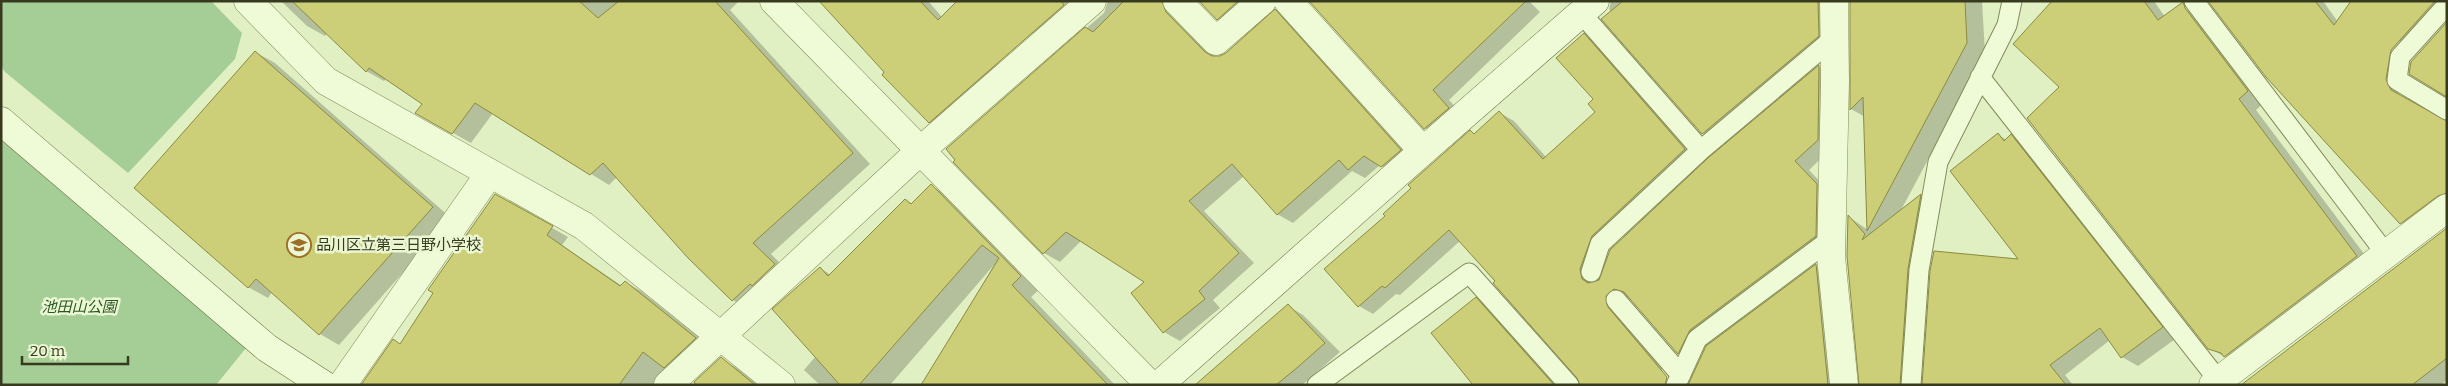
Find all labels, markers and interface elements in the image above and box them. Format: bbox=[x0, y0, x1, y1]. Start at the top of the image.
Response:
school or university icon: 品川区立第三日野小学校 bbox=[286, 232, 312, 258]
place label: 品川区立第三日野小学校 bbox=[316, 236, 481, 254]
park label: 池田山公園 bbox=[41, 298, 118, 316]
scale bar bbox=[22, 334, 129, 366]
text: 20 m bbox=[30, 342, 66, 360]

